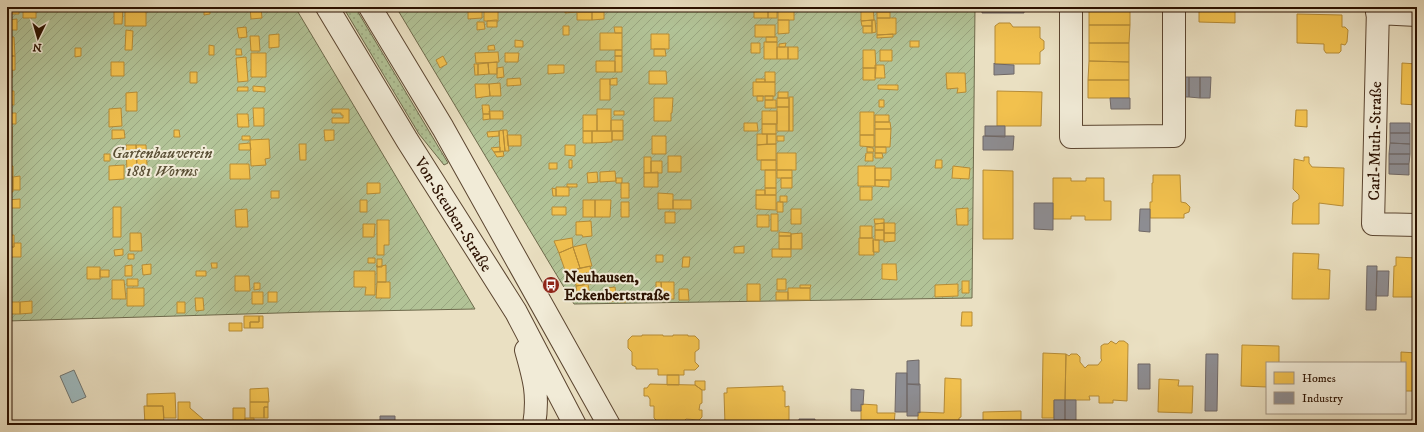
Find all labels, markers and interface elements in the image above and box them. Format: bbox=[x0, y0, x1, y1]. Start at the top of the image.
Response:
north arrow bbox=[18, 18, 58, 58]
text: N bbox=[32, 40, 42, 54]
street label: Carl-Muth-Straße bbox=[1364, 81, 1386, 201]
park label: Gartenbauverein 1881 Worms bbox=[112, 143, 212, 181]
street label: Von-Steuben-Straße bbox=[409, 153, 497, 276]
place label: Neuhausen, Eckenbertstraße bbox=[564, 267, 670, 305]
bus stop icon: Neuhausen, Eckenbertstraße bbox=[541, 275, 561, 295]
legend bbox=[1266, 362, 1406, 414]
text: Homes bbox=[1302, 371, 1336, 386]
text: Industry bbox=[1302, 391, 1343, 406]

